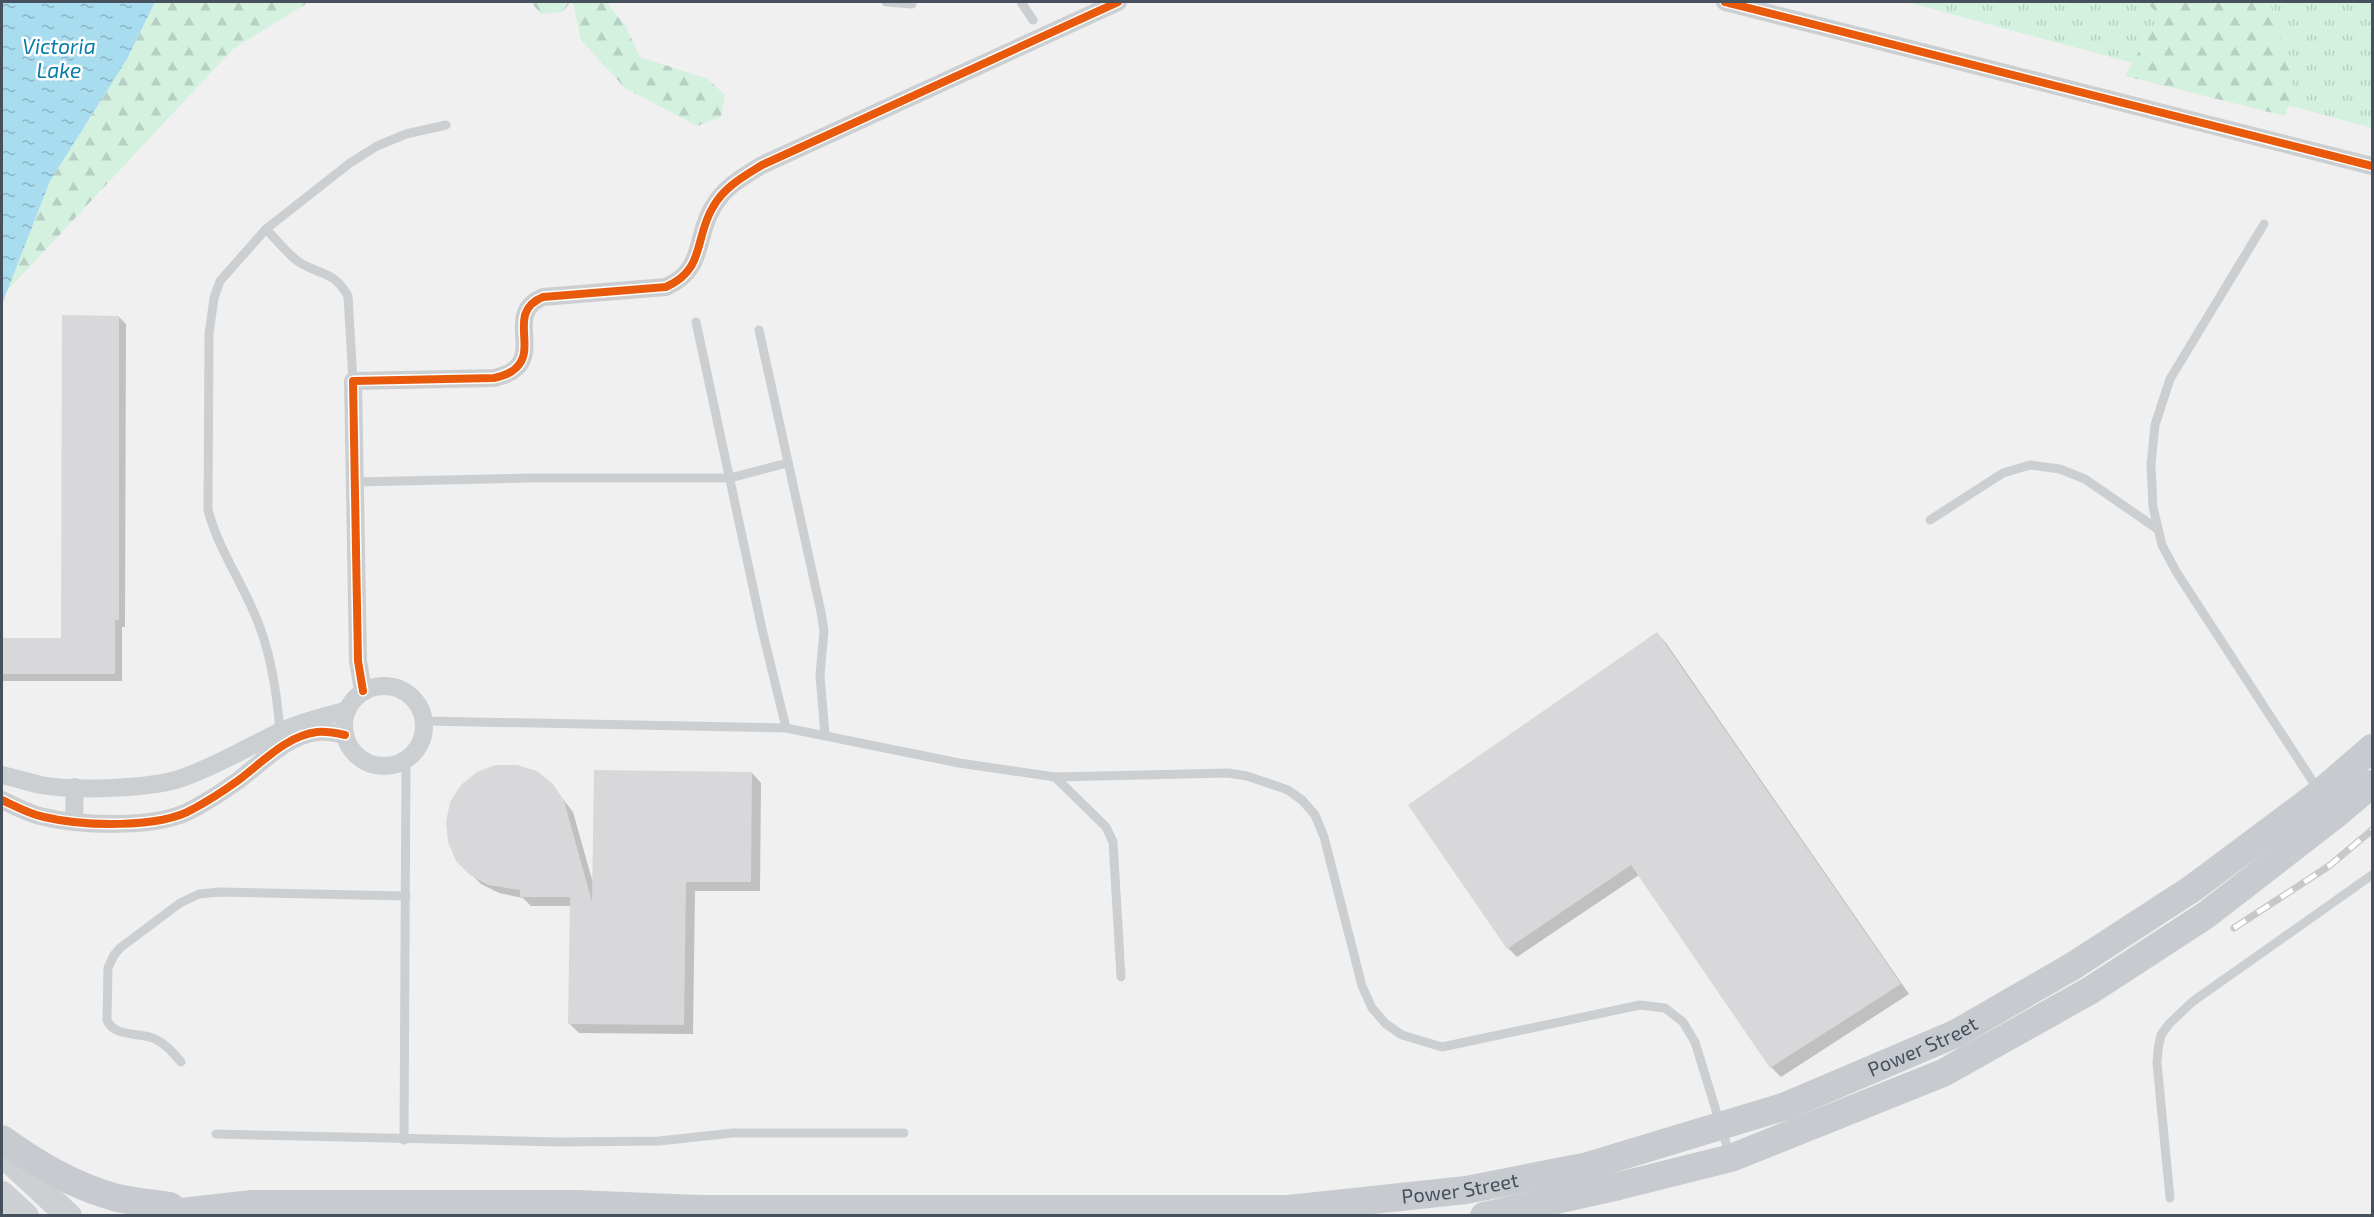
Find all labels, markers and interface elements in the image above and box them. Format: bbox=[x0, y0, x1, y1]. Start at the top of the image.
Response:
water label: Victoria Lake bbox=[22, 33, 96, 82]
street label: Power Street bbox=[1864, 1010, 1982, 1081]
street label: Power Street bbox=[1400, 1167, 1521, 1208]

